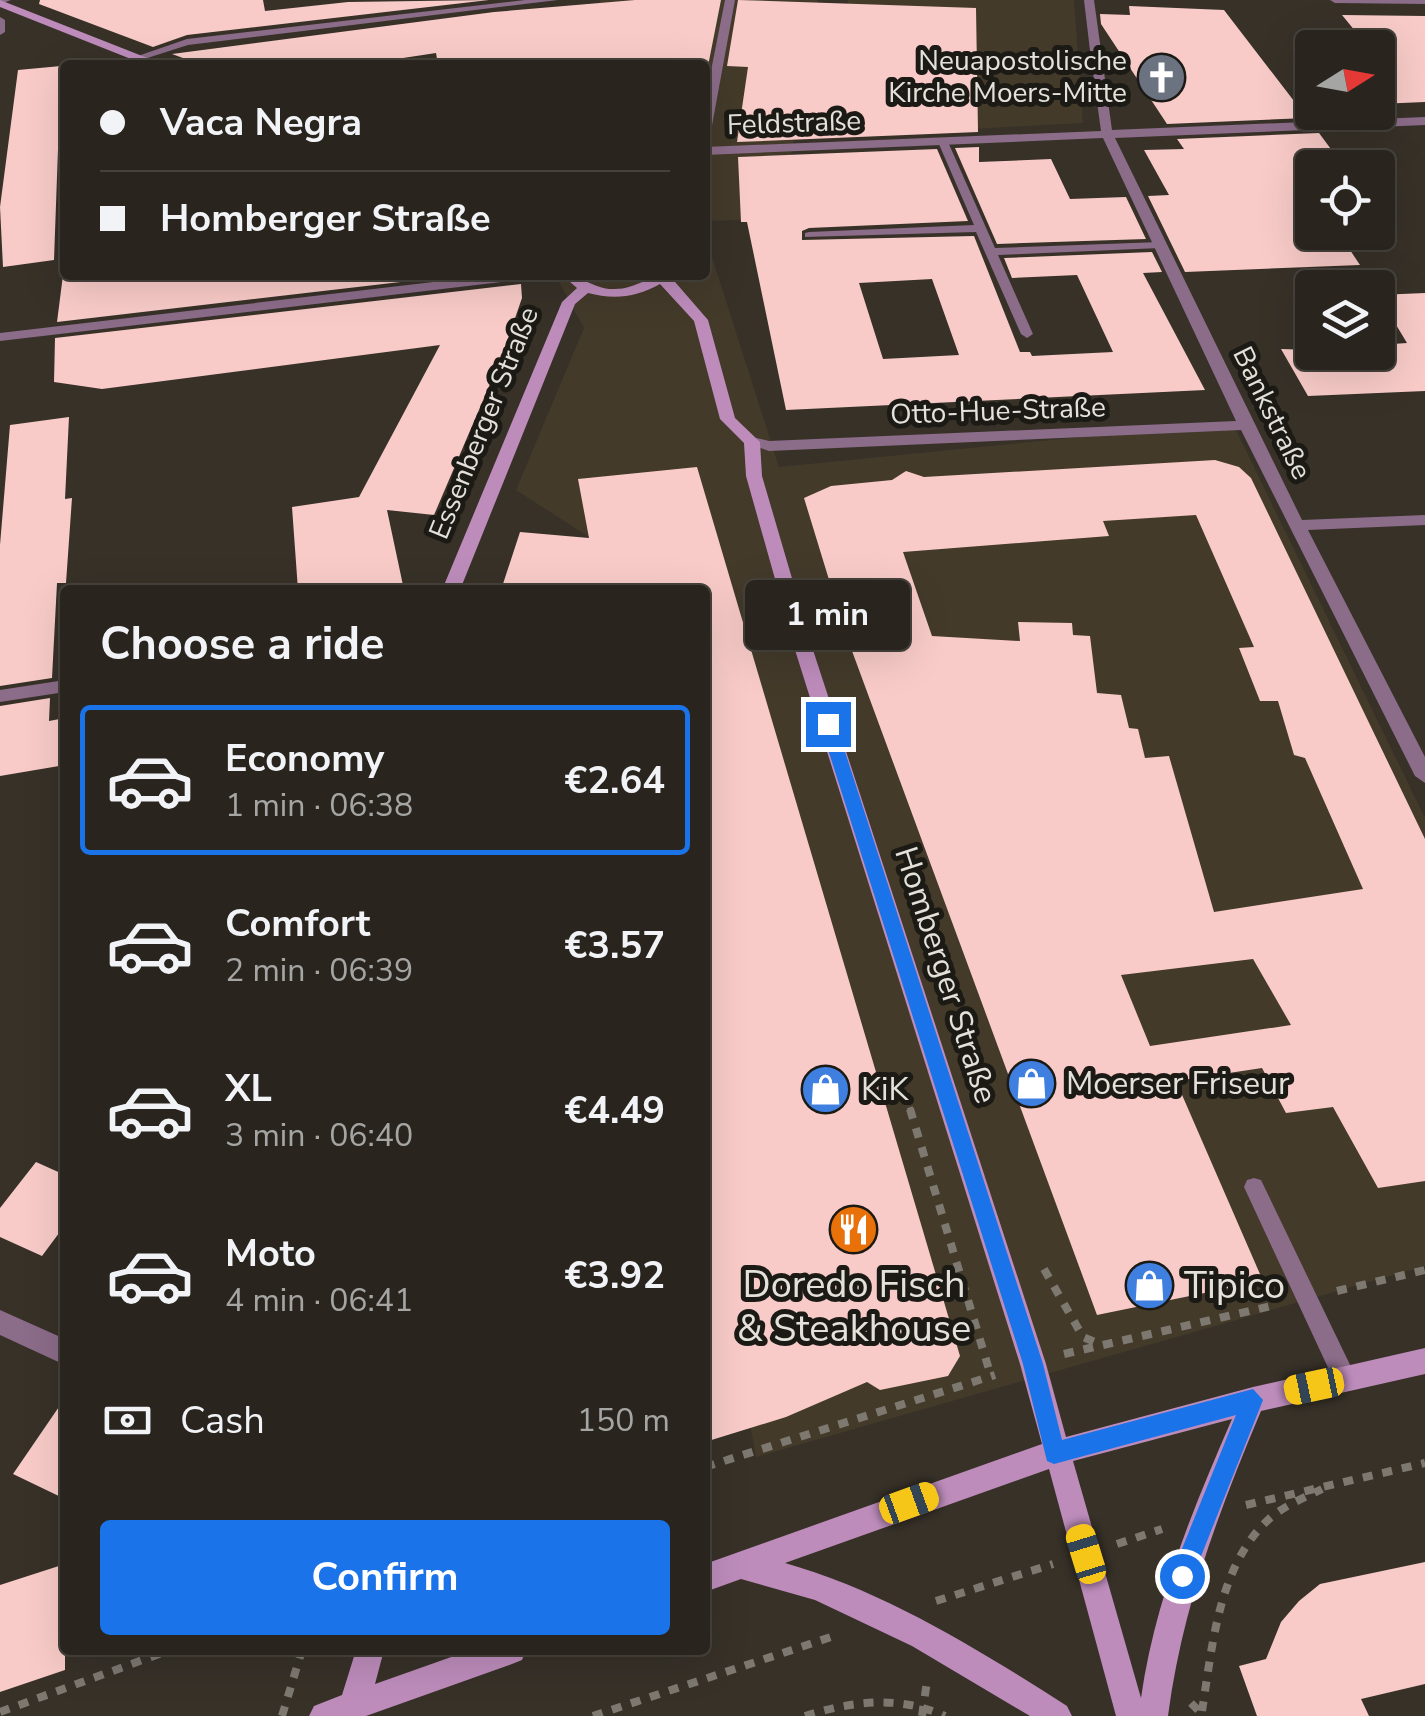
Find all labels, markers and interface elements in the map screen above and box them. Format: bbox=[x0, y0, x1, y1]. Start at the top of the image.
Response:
north arrow bbox=[1295, 30, 1395, 130]
map controls bbox=[1295, 30, 1395, 370]
place label: Neuapostolische Kirche Moers-Mitte bbox=[888, 42, 1127, 112]
church icon: Neuapostolische Kirche Moers-Mitte bbox=[1136, 51, 1188, 103]
text: Vaca Negra bbox=[160, 97, 362, 148]
street label: Feldstraße bbox=[726, 102, 862, 144]
button: locate bbox=[1295, 150, 1395, 250]
text: Homberger Straße bbox=[160, 193, 491, 244]
button: layers bbox=[1295, 270, 1395, 370]
street label: Essenberger Straße bbox=[420, 301, 548, 545]
street label: Bankstraße bbox=[1223, 340, 1321, 486]
street label: Otto-Hue-Straße bbox=[890, 388, 1106, 434]
callout: 1 min bbox=[746, 579, 910, 649]
text: 1 min bbox=[786, 593, 869, 636]
text: Choose a ride bbox=[100, 614, 385, 675]
route end bbox=[806, 702, 851, 747]
text: Economy bbox=[225, 733, 384, 784]
icon: car bbox=[105, 735, 195, 825]
text: €2.64 bbox=[564, 755, 665, 806]
text: 1 min · 06:38 bbox=[225, 784, 413, 827]
street label: Homberger Straße bbox=[884, 841, 1008, 1109]
text: Comfort bbox=[225, 898, 370, 949]
icon: car bbox=[105, 900, 195, 990]
text: €3.57 bbox=[564, 920, 665, 971]
text: 2 min · 06:39 bbox=[225, 949, 413, 992]
shop icon: Moerser Friseur bbox=[1005, 1057, 1057, 1109]
place label: Moerser Friseur bbox=[1066, 1062, 1290, 1105]
text: XL bbox=[225, 1063, 272, 1114]
shop icon: KiK bbox=[800, 1063, 852, 1115]
icon: car bbox=[105, 1065, 195, 1155]
place label: KiK bbox=[861, 1068, 909, 1111]
text: €4.49 bbox=[564, 1085, 665, 1136]
text: 3 min · 06:40 bbox=[225, 1114, 413, 1157]
restaurant icon: Doredo Fisch & Steakhouse bbox=[828, 1204, 880, 1256]
text: Moto bbox=[225, 1228, 316, 1279]
icon: car bbox=[105, 1230, 195, 1320]
text: €3.92 bbox=[564, 1250, 665, 1301]
place label: Doredo Fisch & Steakhouse bbox=[737, 1259, 971, 1354]
shop icon: Tipico bbox=[1123, 1259, 1175, 1311]
place label: Tipico bbox=[1184, 1260, 1285, 1311]
text: 4 min · 06:41 bbox=[225, 1279, 413, 1322]
car bbox=[1282, 1365, 1346, 1407]
icon: cash bbox=[100, 1393, 155, 1448]
text: Cash bbox=[180, 1395, 265, 1446]
text: 150 m bbox=[577, 1399, 670, 1442]
car bbox=[876, 1479, 942, 1527]
button: Confirm bbox=[100, 1520, 670, 1635]
car bbox=[1063, 1521, 1109, 1587]
route start bbox=[1160, 1554, 1205, 1599]

